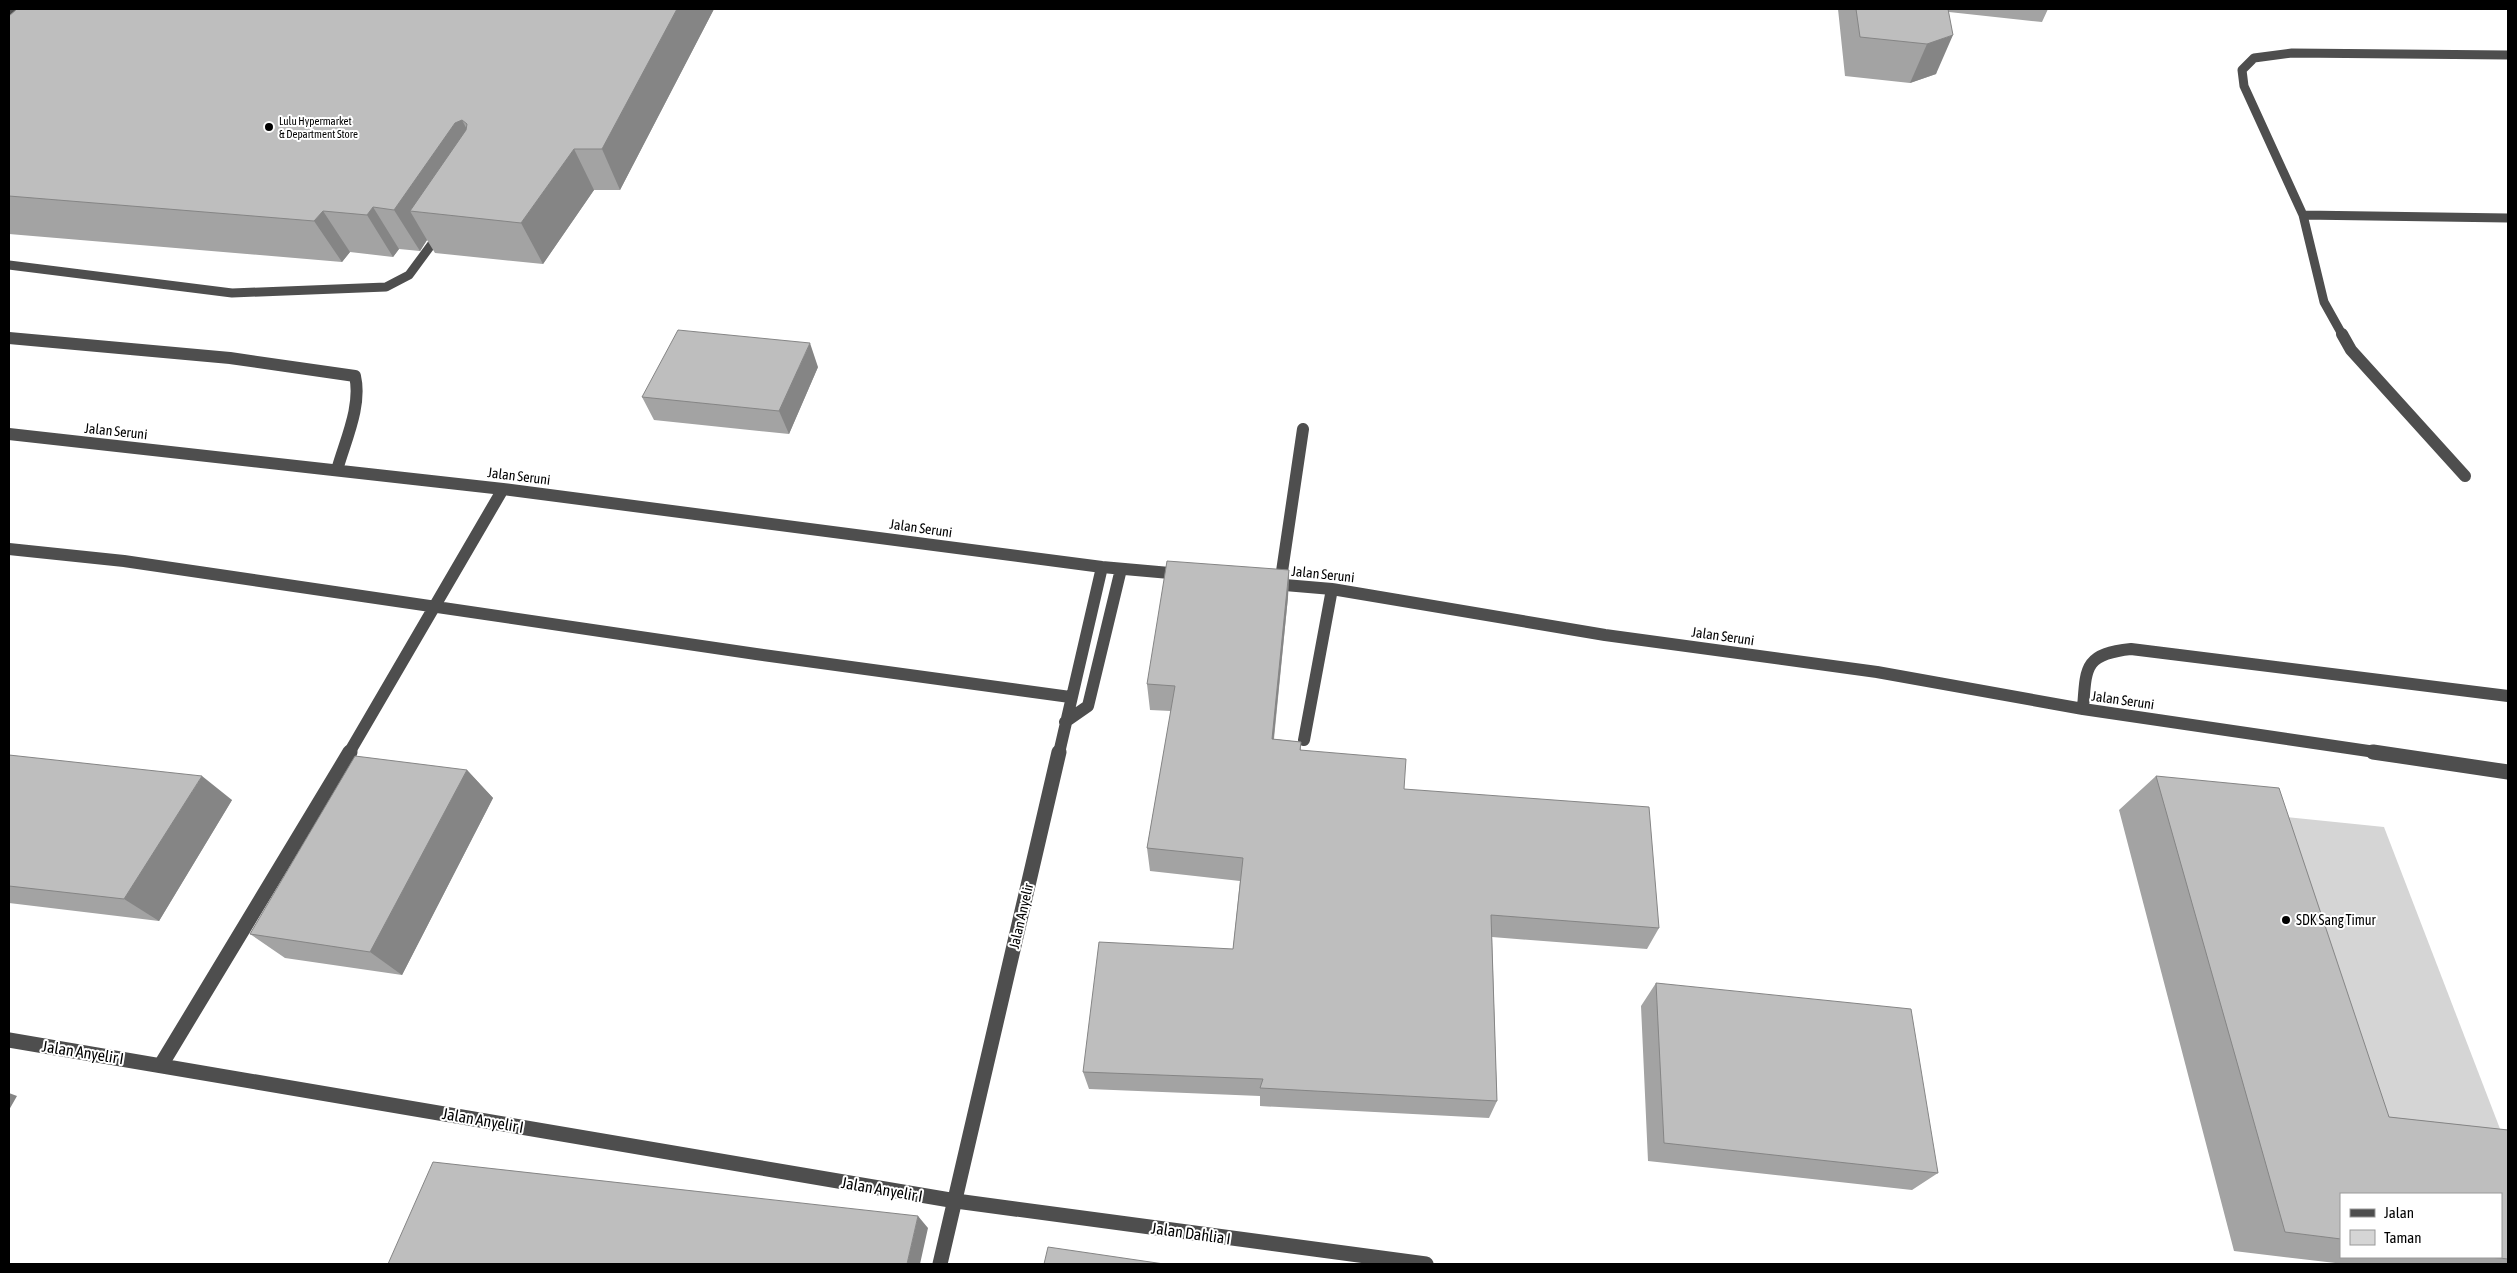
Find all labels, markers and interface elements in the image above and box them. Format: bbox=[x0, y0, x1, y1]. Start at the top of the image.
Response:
place label: Lulu Hypermarket & Department Store bbox=[279, 115, 358, 140]
marker: Lulu Hypermarket & Department Store bbox=[263, 121, 275, 133]
street label: Jalan Seruni bbox=[84, 420, 148, 442]
street label: Jalan Seruni bbox=[487, 464, 551, 488]
street label: Jalan Seruni bbox=[889, 516, 953, 540]
street label: Jalan Seruni bbox=[1291, 563, 1355, 585]
street label: Jalan Seruni bbox=[1691, 624, 1755, 648]
street label: Jalan Seruni bbox=[2091, 688, 2155, 712]
street label: Jalan Anyelir bbox=[1006, 881, 1036, 950]
place label: SDK Sang Timur bbox=[2296, 912, 2377, 928]
marker: SDK Sang Timur bbox=[2280, 914, 2292, 926]
street label: Jalan Anyelir I bbox=[41, 1037, 125, 1068]
street label: Jalan Anyelir I bbox=[441, 1104, 525, 1137]
street label: Jalan Anyelir I bbox=[840, 1173, 924, 1206]
legend bbox=[2340, 1193, 2502, 1258]
text: Jalan bbox=[2384, 1204, 2414, 1221]
street label: Jalan Dahlia I bbox=[1150, 1219, 1232, 1247]
text: Taman bbox=[2384, 1229, 2422, 1246]

